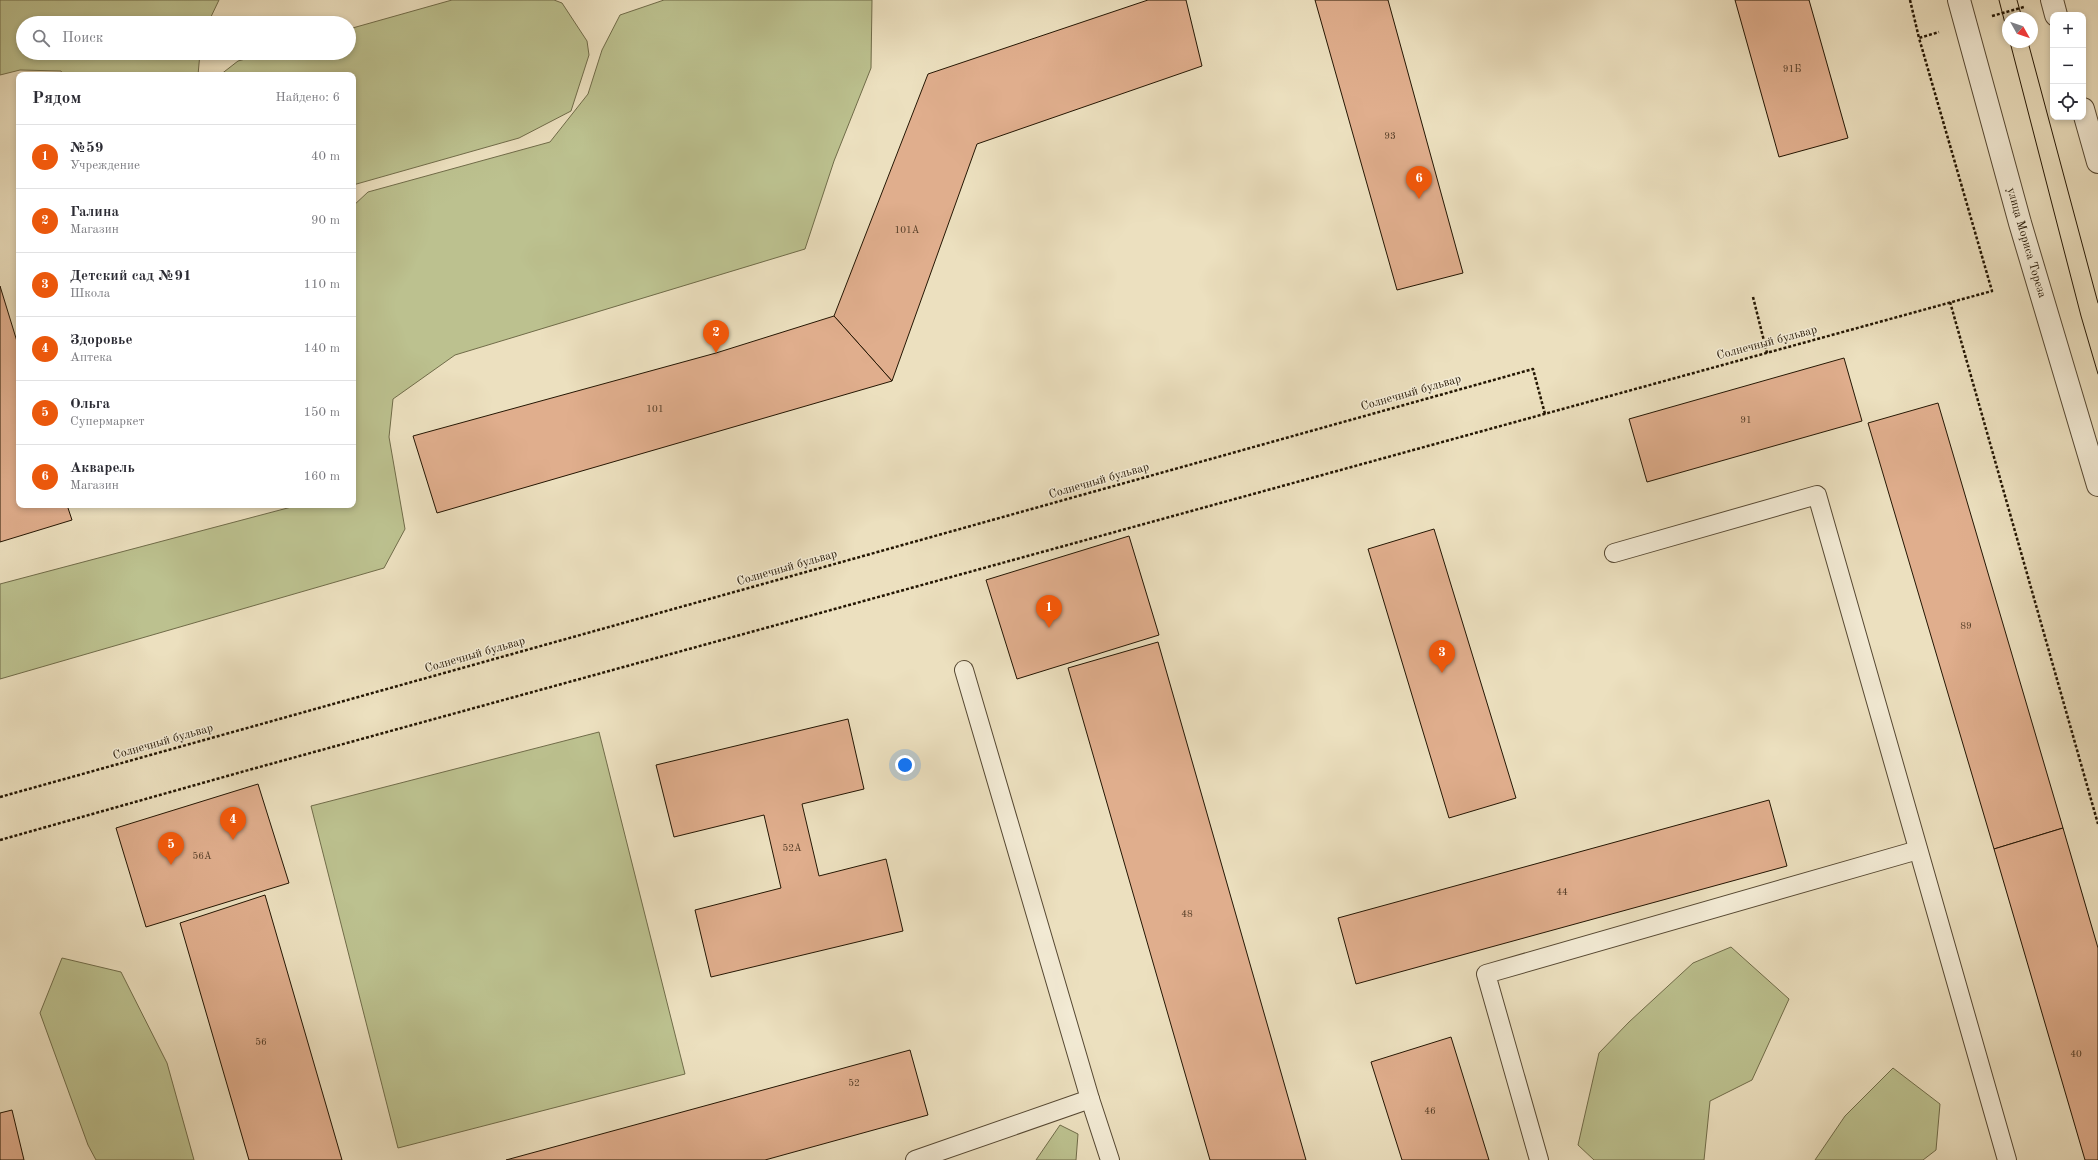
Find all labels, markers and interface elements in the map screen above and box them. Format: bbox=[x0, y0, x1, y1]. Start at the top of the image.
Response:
north arrow bbox=[2002, 12, 2038, 48]
map controls bbox=[2050, 12, 2086, 120]
button: + bbox=[2050, 12, 2086, 48]
search box bbox=[16, 16, 356, 60]
icon: search bbox=[30, 27, 52, 49]
text: Поиск bbox=[62, 31, 103, 46]
button: − bbox=[2050, 48, 2086, 84]
house number: 91Б bbox=[1783, 64, 1801, 74]
button: locate bbox=[2050, 84, 2086, 120]
text: Рядом bbox=[32, 90, 81, 107]
text: Найдено: 6 bbox=[276, 91, 340, 104]
house number: 93 bbox=[1384, 131, 1396, 141]
text: №59 bbox=[70, 141, 103, 156]
text: 1 bbox=[41, 150, 49, 163]
text: 40 m bbox=[311, 150, 340, 163]
text: Учреждение bbox=[70, 159, 140, 172]
pin: 6 bbox=[1406, 166, 1432, 199]
street label: улица Мориса Тореза bbox=[2005, 187, 2048, 299]
text: Галина bbox=[70, 205, 119, 220]
text: 2 bbox=[41, 214, 49, 227]
text: 90 m bbox=[311, 214, 340, 227]
text: Магазин bbox=[70, 223, 119, 236]
house number: 101А bbox=[894, 225, 920, 235]
text: Детский сад №91 bbox=[70, 269, 192, 284]
text: 3 bbox=[41, 278, 49, 291]
text: 110 m bbox=[303, 278, 340, 291]
text: Школа bbox=[70, 287, 110, 300]
pin: 2 bbox=[703, 320, 729, 353]
street label: Солнечный бульвар bbox=[1715, 324, 1819, 362]
text: Здоровье bbox=[70, 333, 132, 348]
text: 4 bbox=[41, 342, 49, 355]
text: 140 m bbox=[303, 342, 340, 355]
text: Аптека bbox=[70, 351, 112, 364]
street label: Солнечный бульвар bbox=[1360, 373, 1462, 413]
text: Ольга bbox=[70, 397, 110, 412]
house number: 101 bbox=[646, 404, 664, 414]
text: 5 bbox=[41, 406, 49, 419]
text: 150 m bbox=[303, 406, 340, 419]
text: Супермаркет bbox=[70, 415, 145, 428]
house number: 91 bbox=[1740, 415, 1752, 425]
text: Акварель bbox=[70, 461, 135, 476]
street label: Солнечный бульвар bbox=[1048, 461, 1150, 501]
text: 6 bbox=[41, 470, 49, 483]
text: 160 m bbox=[303, 470, 340, 483]
text: Магазин bbox=[70, 479, 119, 492]
street label: Солнечный бульвар bbox=[736, 548, 838, 588]
pin: 1 bbox=[1036, 595, 1062, 628]
house number: 89 bbox=[1960, 621, 1972, 631]
street label: Солнечный бульвар bbox=[424, 635, 526, 675]
pin: 3 bbox=[1429, 640, 1455, 673]
street label: Солнечный бульвар bbox=[112, 722, 214, 762]
your location bbox=[895, 755, 915, 775]
pin: 4 bbox=[220, 807, 246, 840]
pin: 5 bbox=[158, 832, 184, 865]
house number: 52А bbox=[782, 843, 802, 853]
house number: 56А bbox=[192, 851, 212, 861]
house number: 44 bbox=[1556, 887, 1568, 897]
house number: 48 bbox=[1181, 909, 1193, 919]
house number: 56 bbox=[255, 1037, 267, 1047]
house number: 40 bbox=[2070, 1049, 2082, 1059]
house number: 52 bbox=[848, 1078, 860, 1088]
house number: 46 bbox=[1424, 1106, 1436, 1116]

